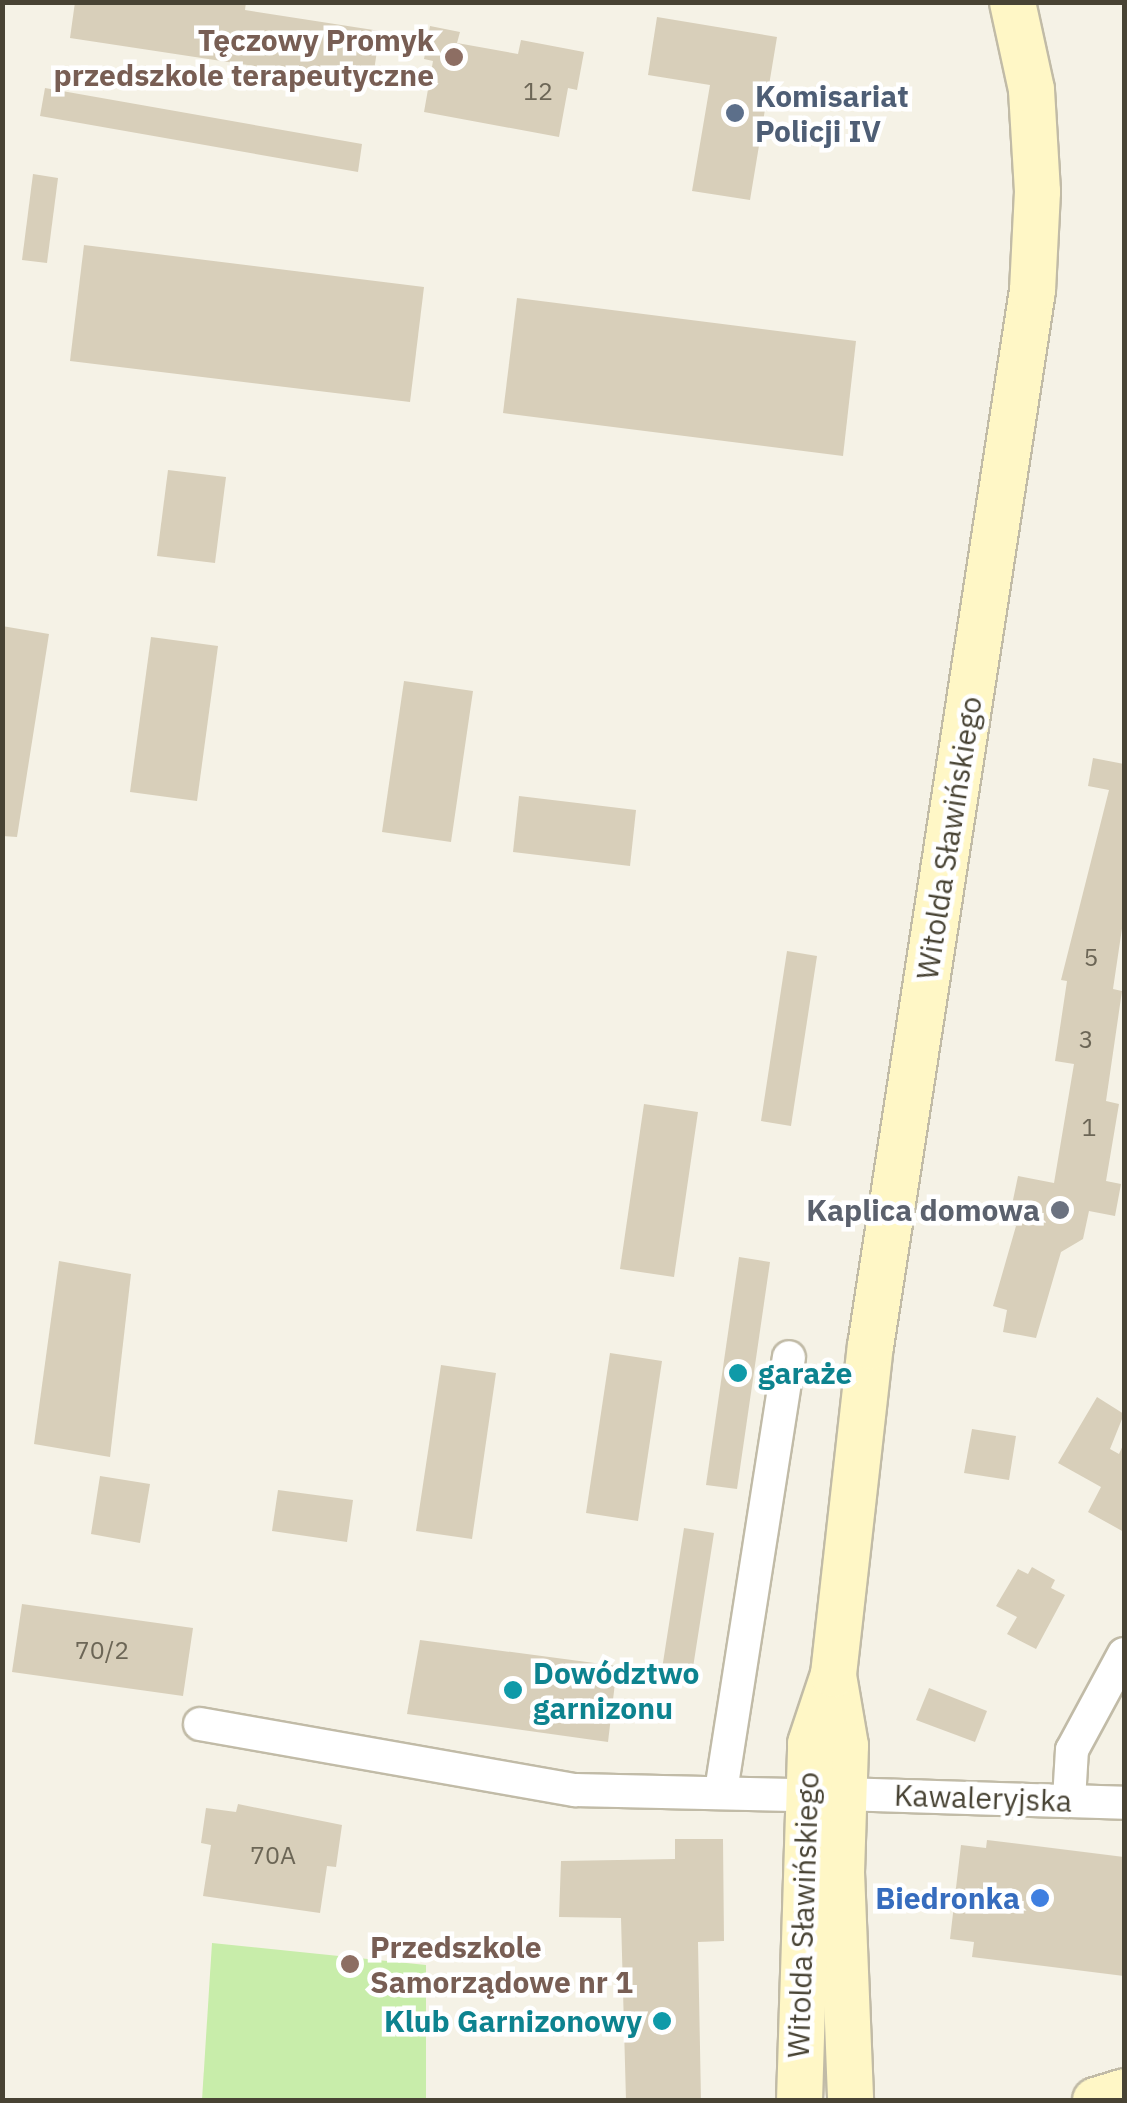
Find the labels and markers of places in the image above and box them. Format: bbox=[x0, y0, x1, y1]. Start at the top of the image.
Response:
place label: Tęczowy Promyk przedszkole terapeutyczne bbox=[54, 22, 434, 92]
marker: Tęczowy Promyk przedszkole terapeutyczne bbox=[443, 46, 465, 68]
place label: Komisariat Policji IV bbox=[755, 78, 909, 148]
marker: Komisariat Policji IV bbox=[724, 102, 746, 124]
place label: Kaplica domowa bbox=[806, 1192, 1040, 1228]
marker: Kaplica domowa bbox=[1049, 1199, 1071, 1221]
place label: garaże bbox=[758, 1355, 852, 1391]
marker: garaże bbox=[727, 1362, 749, 1384]
place label: Dowództwo garnizonu bbox=[533, 1655, 699, 1726]
marker: Dowództwo garnizonu bbox=[502, 1679, 524, 1701]
place label: Biedronka bbox=[875, 1880, 1020, 1916]
marker: Biedronka bbox=[1029, 1887, 1051, 1909]
place label: Przedszkole Samorządowe nr 1 bbox=[370, 1929, 633, 2000]
marker: Przedszkole Samorządowe nr 1 bbox=[339, 1953, 361, 1975]
place label: Klub Garnizonowy bbox=[384, 2003, 642, 2039]
marker: Klub Garnizonowy bbox=[651, 2010, 673, 2032]

